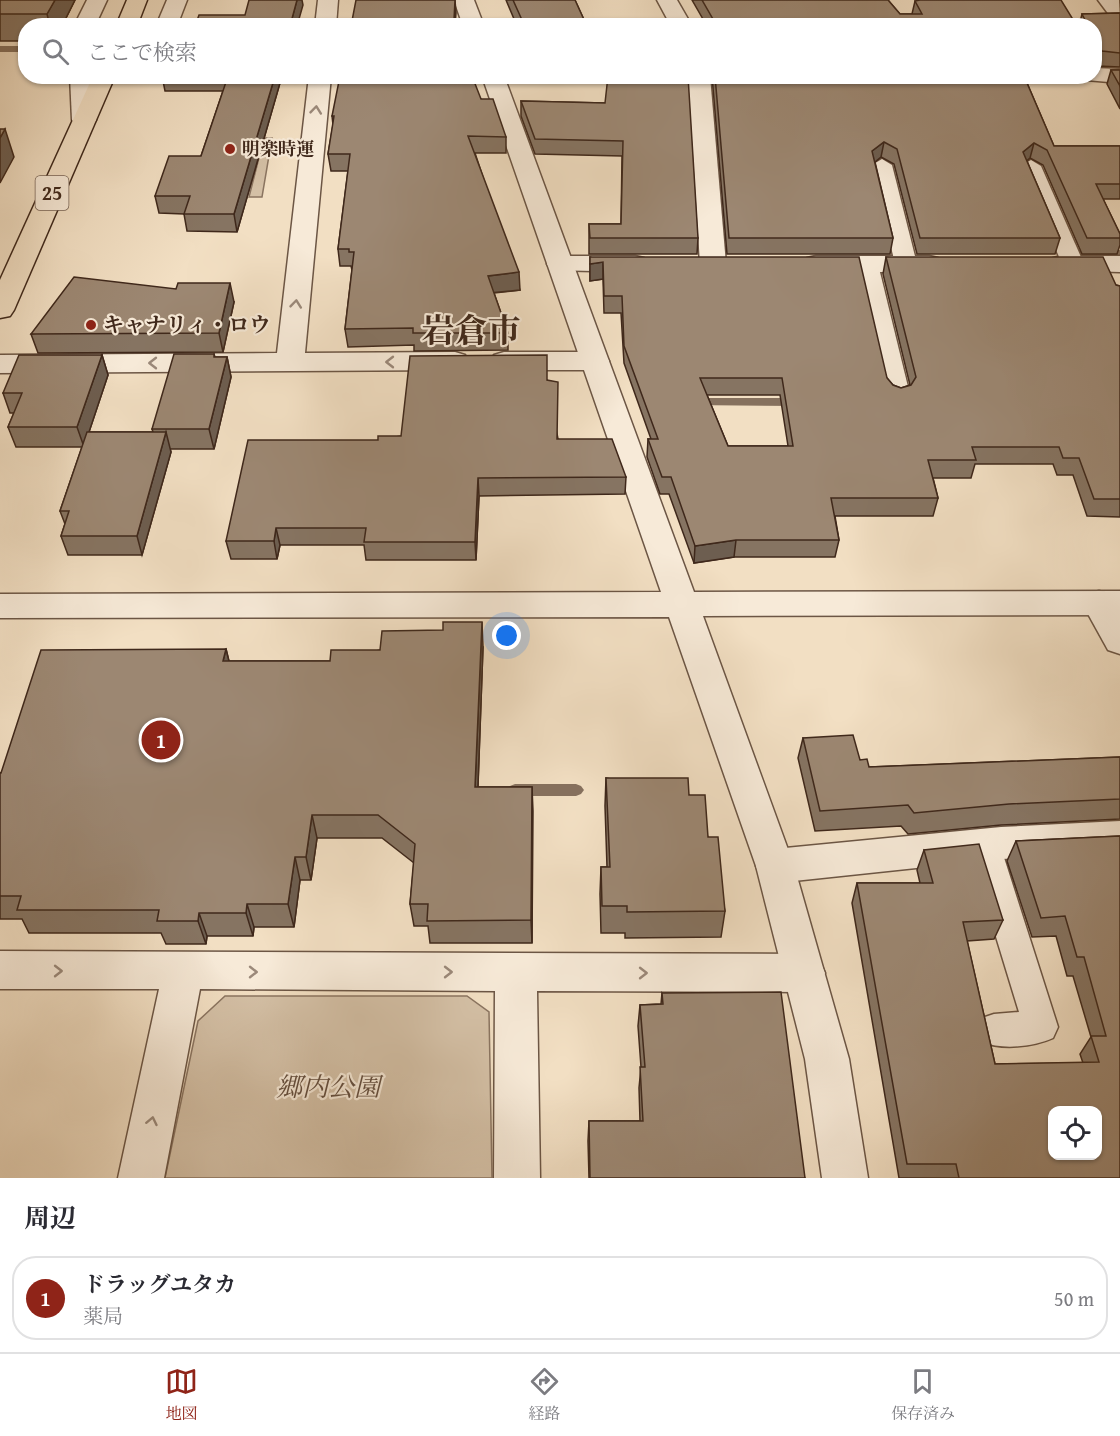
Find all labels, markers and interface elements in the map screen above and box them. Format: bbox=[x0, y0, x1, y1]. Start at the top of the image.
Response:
search box bbox=[18, 18, 1102, 84]
icon: search bbox=[39, 35, 72, 68]
text: ここで検索 bbox=[87, 36, 197, 68]
one-way arrow bbox=[309, 106, 322, 115]
place label: 明楽時運 bbox=[242, 135, 314, 162]
marker: 明楽時運 bbox=[223, 142, 237, 156]
road number: 25 bbox=[36, 176, 68, 210]
one-way arrow bbox=[289, 299, 302, 309]
district label: 岩倉市 bbox=[422, 306, 521, 354]
place label: キャナリィ・ロウ bbox=[103, 309, 270, 340]
marker: キャナリィ・ロウ bbox=[84, 318, 98, 332]
one-way arrow bbox=[385, 356, 394, 368]
one-way arrow bbox=[148, 357, 157, 369]
your location bbox=[492, 621, 521, 650]
pin: 1 bbox=[142, 718, 180, 762]
one-way arrow bbox=[54, 965, 63, 977]
one-way arrow bbox=[249, 965, 258, 978]
one-way arrow bbox=[444, 966, 453, 978]
one-way arrow bbox=[639, 967, 648, 979]
park label: 郷内公園 bbox=[276, 1067, 384, 1106]
map controls bbox=[1048, 1106, 1102, 1160]
button: locate bbox=[1048, 1106, 1102, 1160]
one-way arrow bbox=[145, 1116, 158, 1126]
text: 周辺 bbox=[24, 1198, 76, 1237]
text: ドラッグユタカ bbox=[83, 1268, 236, 1300]
text: 1 bbox=[40, 1284, 51, 1313]
text: 50 m bbox=[1054, 1284, 1094, 1313]
text: 薬局 bbox=[83, 1301, 123, 1330]
tab: 地図 bbox=[165, 1365, 198, 1425]
tab: 経路 bbox=[528, 1365, 561, 1425]
tab: 保存済み bbox=[891, 1365, 955, 1425]

